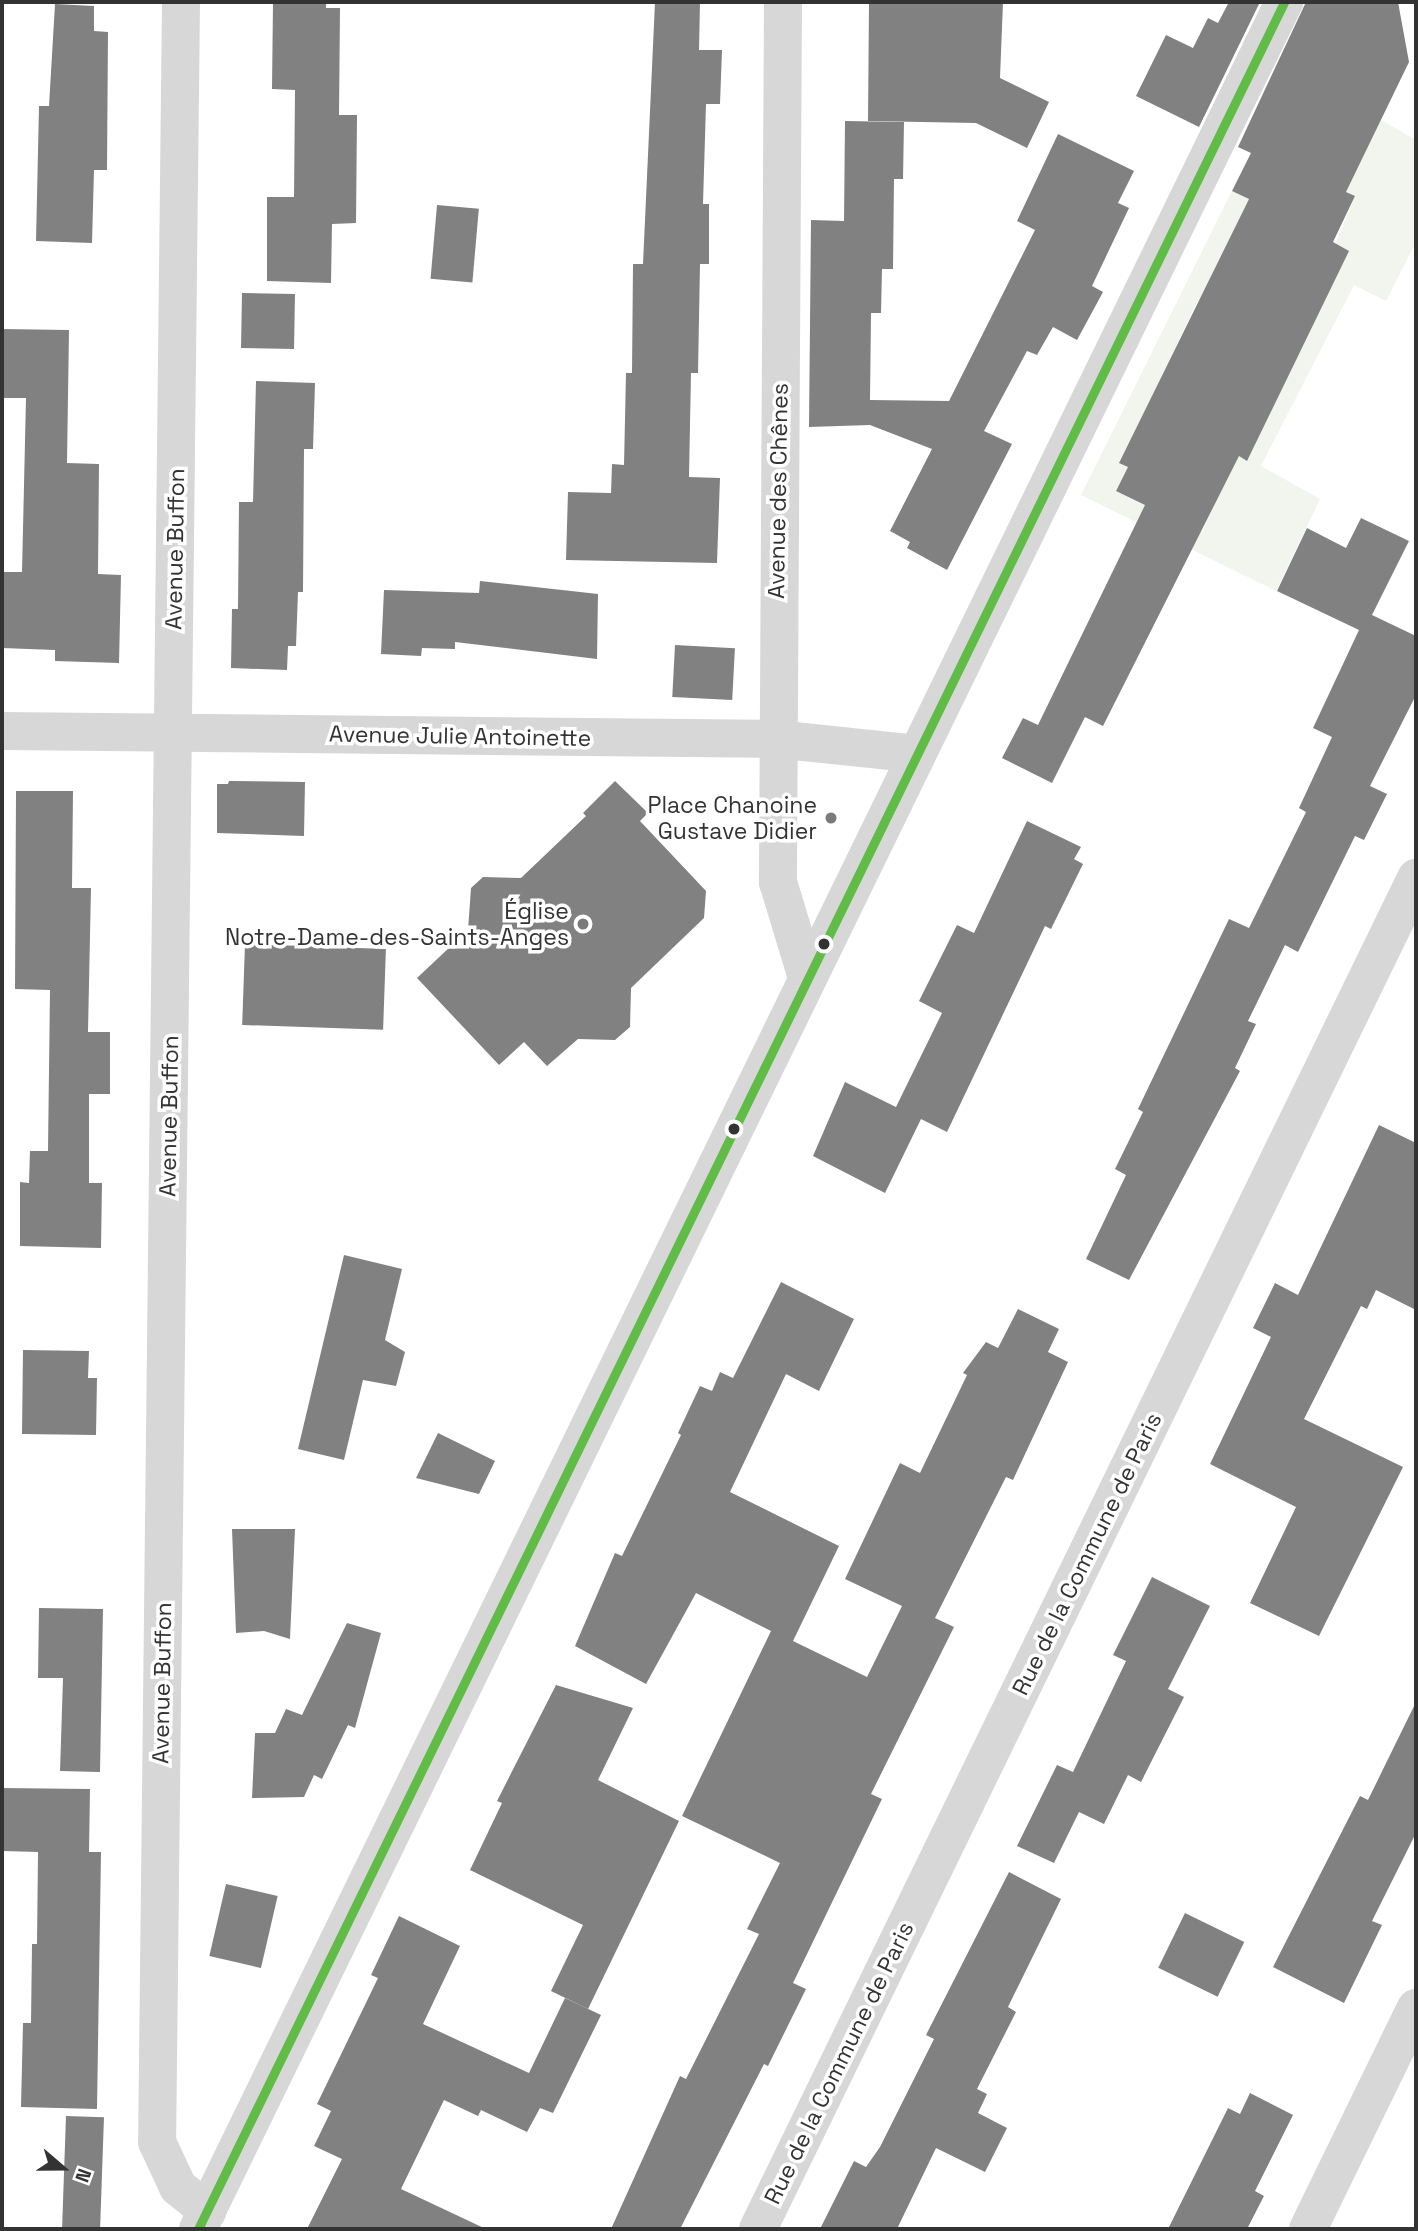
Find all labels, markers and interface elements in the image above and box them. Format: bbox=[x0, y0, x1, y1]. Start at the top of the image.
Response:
street label: Avenue des Chênes bbox=[762, 383, 794, 599]
street label: Avenue Buffon bbox=[160, 468, 190, 630]
street label: Avenue Julie Antoinette bbox=[328, 720, 592, 752]
place label: Place Chanoine Gustave Didier bbox=[648, 791, 817, 845]
marker: Place Chanoine Gustave Didier bbox=[823, 810, 839, 826]
place label: Église Notre-Dame-des-Saints-Anges bbox=[225, 897, 569, 951]
marker: Église Notre-Dame-des-Saints-Anges bbox=[575, 916, 591, 932]
unlabelled marker bbox=[817, 937, 831, 951]
street label: Avenue Buffon bbox=[154, 1035, 184, 1197]
unlabelled marker bbox=[727, 1122, 741, 1136]
street label: Rue de la Commune de Paris bbox=[1006, 1408, 1168, 1700]
street label: Avenue Buffon bbox=[147, 1602, 177, 1764]
street label: Rue de la Commune de Paris bbox=[758, 1917, 920, 2209]
north arrow bbox=[28, 2133, 98, 2203]
text: N bbox=[69, 2165, 97, 2186]

